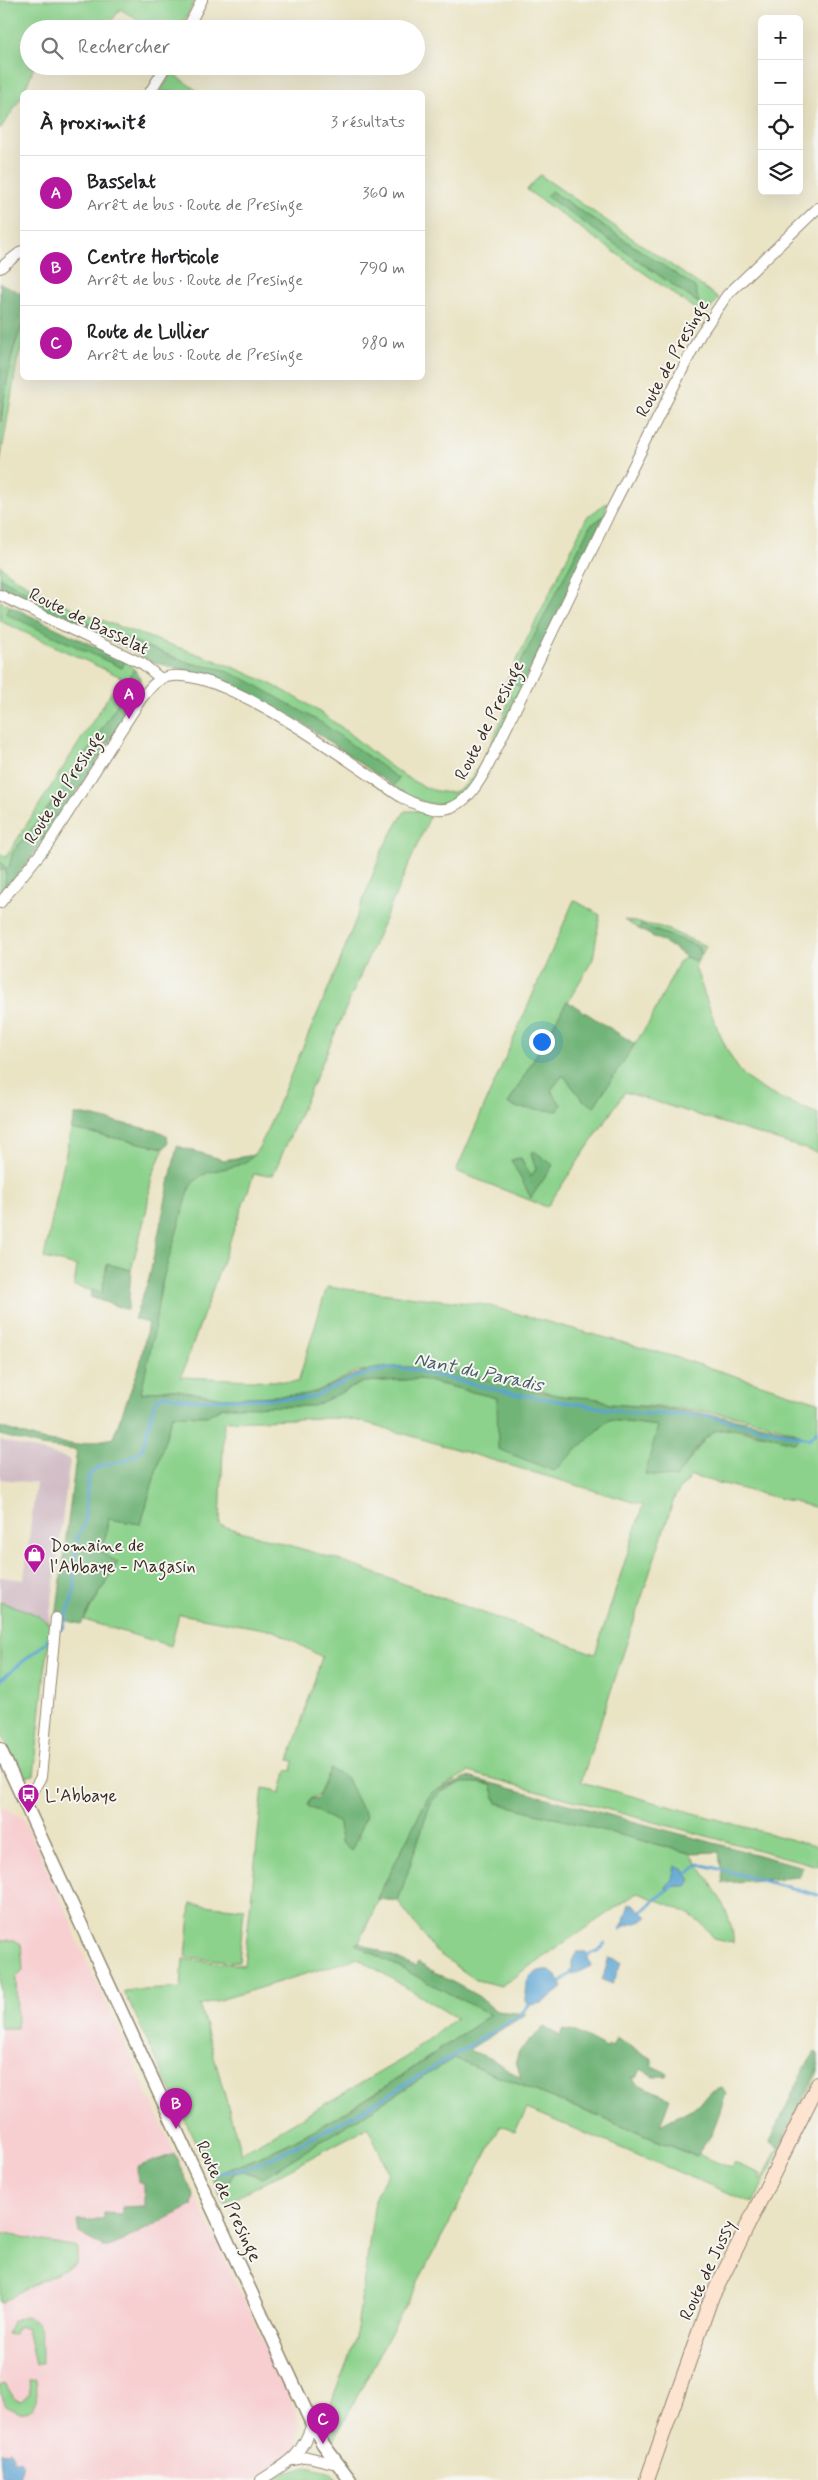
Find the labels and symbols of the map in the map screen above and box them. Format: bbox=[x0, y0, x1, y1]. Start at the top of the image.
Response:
street label: Route de Presinge bbox=[631, 295, 717, 423]
street label: Route de Basselat bbox=[25, 582, 153, 661]
street label: Route de Presinge bbox=[449, 656, 532, 785]
pin: A bbox=[113, 678, 145, 719]
street label: Route de Presinge bbox=[19, 726, 112, 850]
your location bbox=[529, 1029, 555, 1055]
water label: Nant du Paradis bbox=[412, 1347, 547, 1399]
place label: Domaine de l'Abbaye - Magasin bbox=[50, 1534, 196, 1581]
shop icon: Domaine de l'Abbaye - Magasin bbox=[22, 1543, 46, 1574]
bus stop icon: L'Abbaye bbox=[17, 1783, 41, 1814]
place label: L'Abbaye bbox=[45, 1784, 117, 1808]
pin: B bbox=[160, 2088, 192, 2129]
street label: Route de Presinge bbox=[188, 2137, 267, 2267]
street label: Route de Jussy bbox=[674, 2216, 742, 2324]
pin: C bbox=[307, 2403, 339, 2444]

